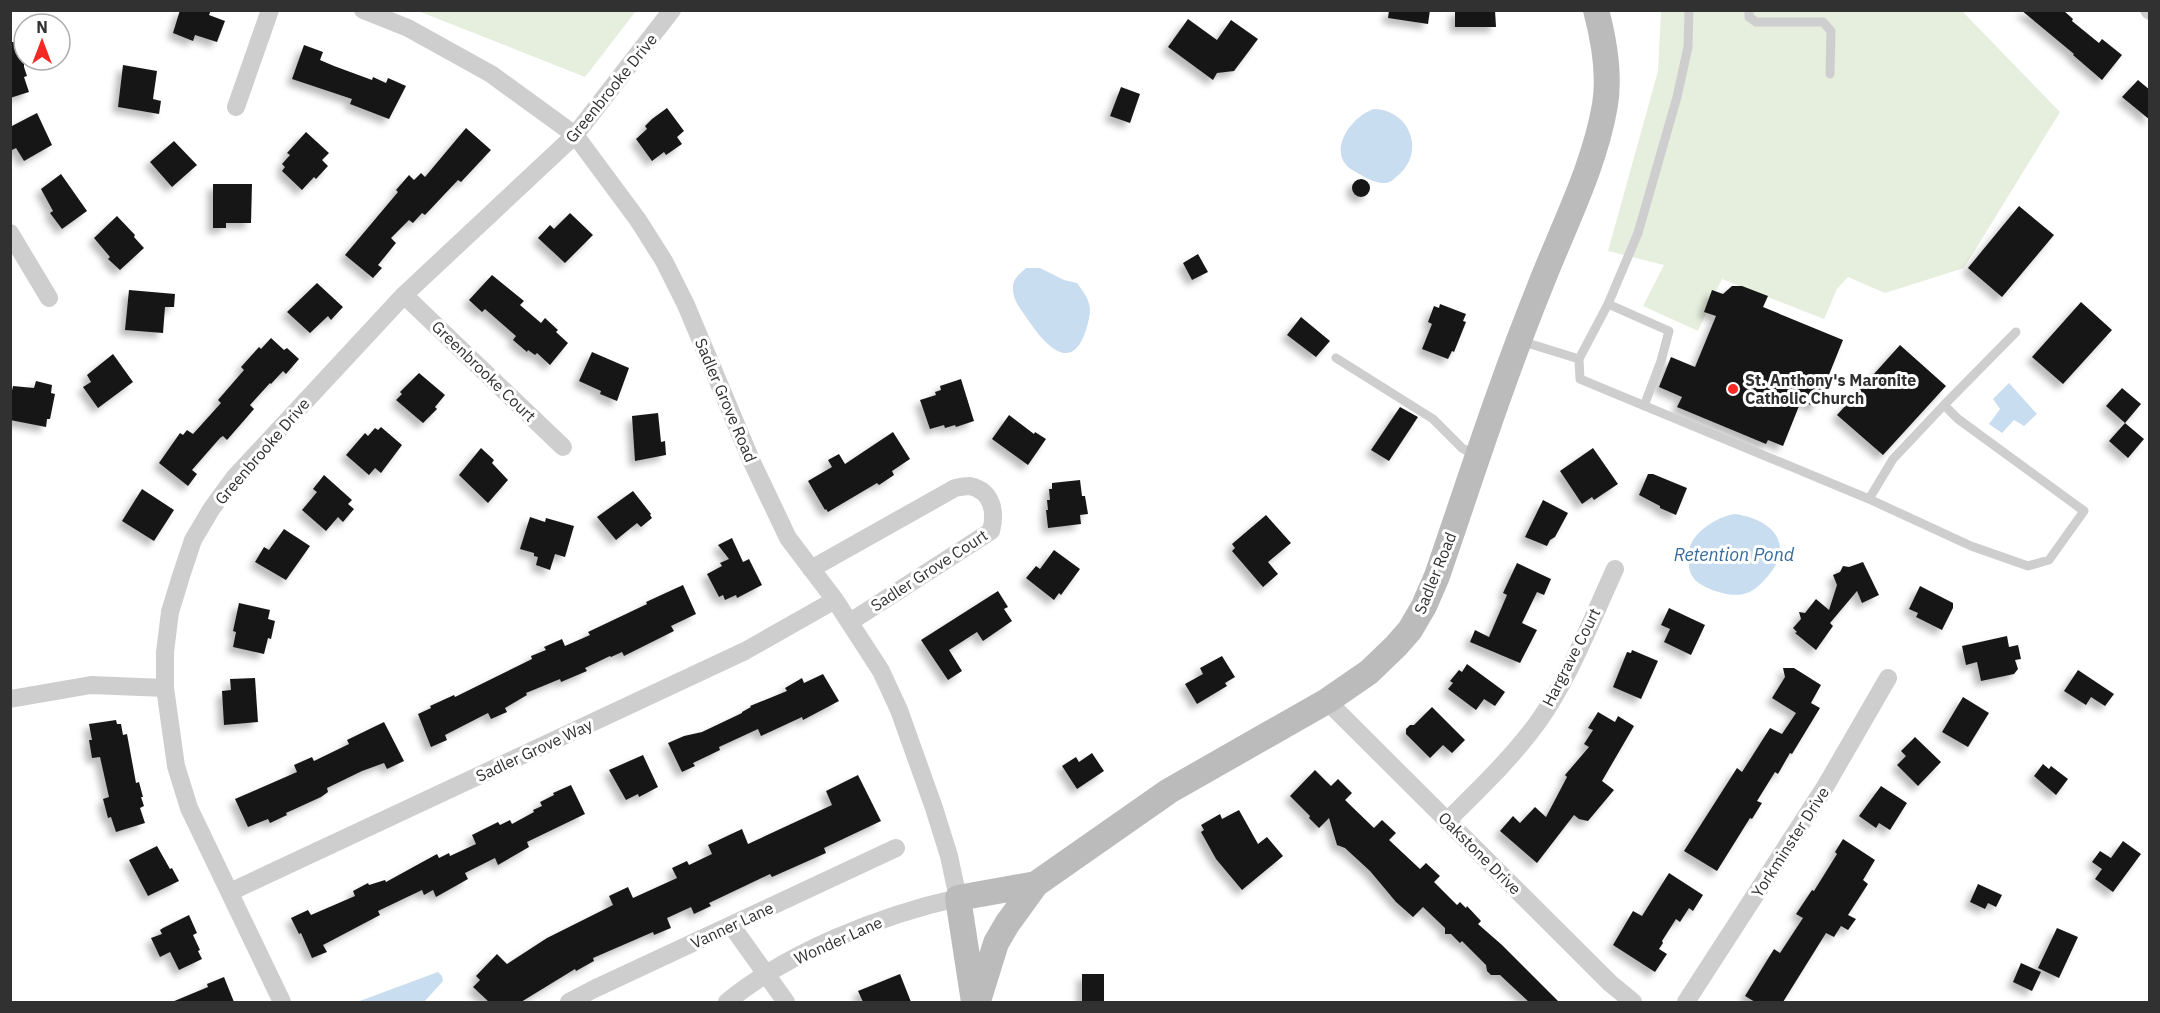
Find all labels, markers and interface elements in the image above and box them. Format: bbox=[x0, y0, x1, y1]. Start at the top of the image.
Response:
north arrow bbox=[12, 12, 72, 72]
text: N bbox=[36, 17, 48, 37]
street label: Greenbrooke Drive bbox=[561, 29, 661, 147]
street label: Greenbrooke Court bbox=[428, 316, 540, 426]
street label: Sadler Grove Road bbox=[691, 335, 761, 465]
place label: St. Anthony's Maronite Catholic Church bbox=[1745, 370, 1916, 408]
marker: St. Anthony's Maronite Catholic Church bbox=[1726, 382, 1740, 396]
street label: Greenbrooke Drive bbox=[210, 394, 314, 508]
street label: Sadler Grove Court bbox=[867, 525, 991, 615]
street label: Sadler Road bbox=[1409, 529, 1461, 617]
water label: Retention Pond bbox=[1674, 543, 1795, 566]
street label: Hargrave Court bbox=[1538, 604, 1604, 710]
street label: Sadler Grove Way bbox=[472, 714, 596, 786]
street label: Yorkminster Drive bbox=[1747, 783, 1833, 901]
street label: Oakstone Drive bbox=[1434, 807, 1526, 899]
street label: Vanner Lane bbox=[688, 897, 777, 953]
street label: Wonder Lane bbox=[791, 912, 885, 968]

